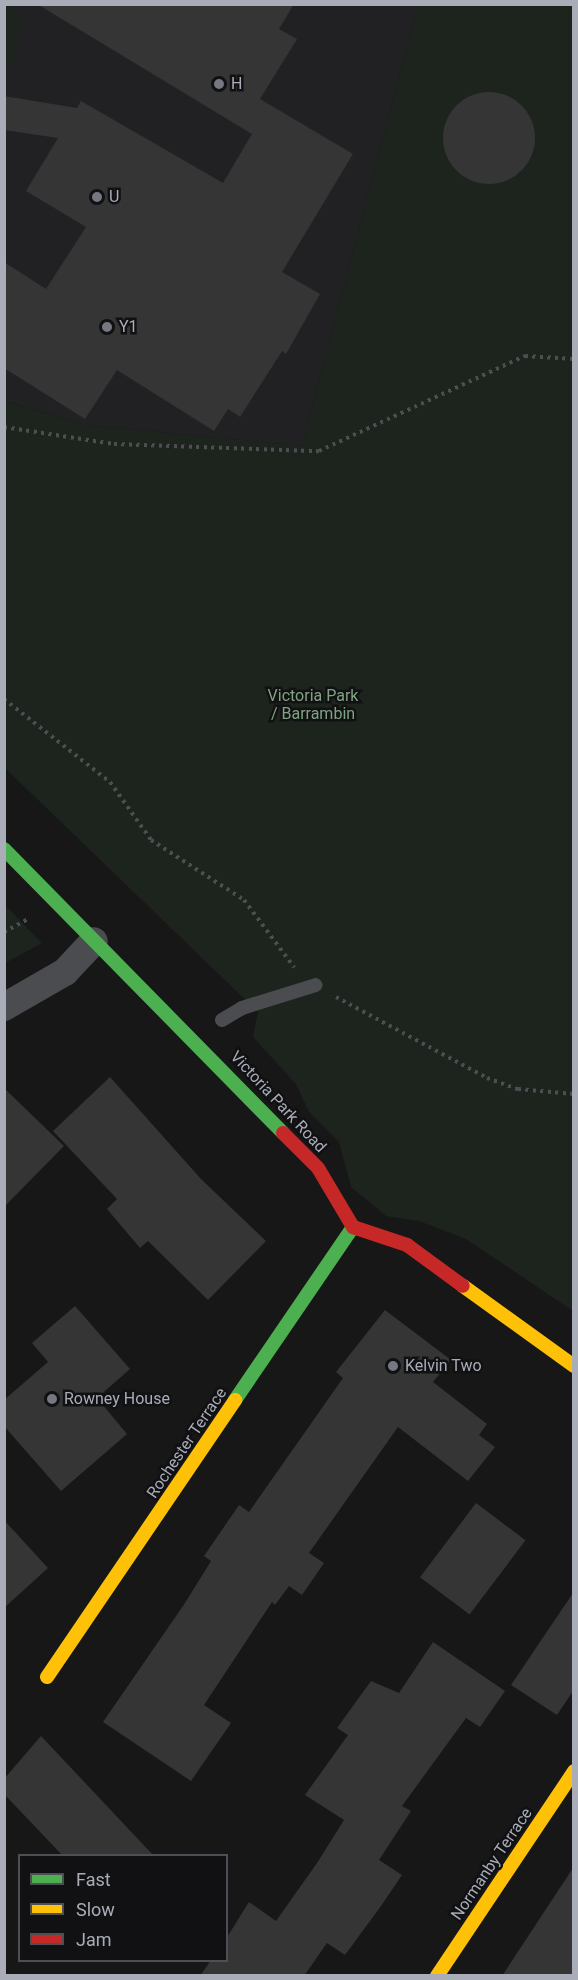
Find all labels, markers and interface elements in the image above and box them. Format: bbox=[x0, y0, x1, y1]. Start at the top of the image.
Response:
place label: H bbox=[231, 74, 242, 94]
marker: H bbox=[212, 77, 226, 91]
place label: U bbox=[109, 187, 119, 207]
marker: U bbox=[90, 190, 104, 204]
place label: Y1 bbox=[119, 317, 138, 337]
marker: Y1 bbox=[100, 320, 114, 334]
park label: Victoria Park / Barrambin bbox=[268, 686, 358, 724]
street label: Victoria Park Road bbox=[226, 1047, 330, 1157]
place label: Kelvin Two bbox=[405, 1356, 482, 1376]
marker: Kelvin Two bbox=[386, 1359, 400, 1373]
street label: Rochester Terrace bbox=[143, 1384, 231, 1502]
place label: Rowney House bbox=[64, 1389, 170, 1409]
marker: Rowney House bbox=[45, 1392, 59, 1406]
street label: Normanby Terrace bbox=[447, 1804, 537, 1924]
legend bbox=[18, 1854, 228, 1962]
text: Fast bbox=[76, 1869, 111, 1890]
text: Slow bbox=[76, 1899, 115, 1920]
text: Jam bbox=[76, 1929, 112, 1950]

